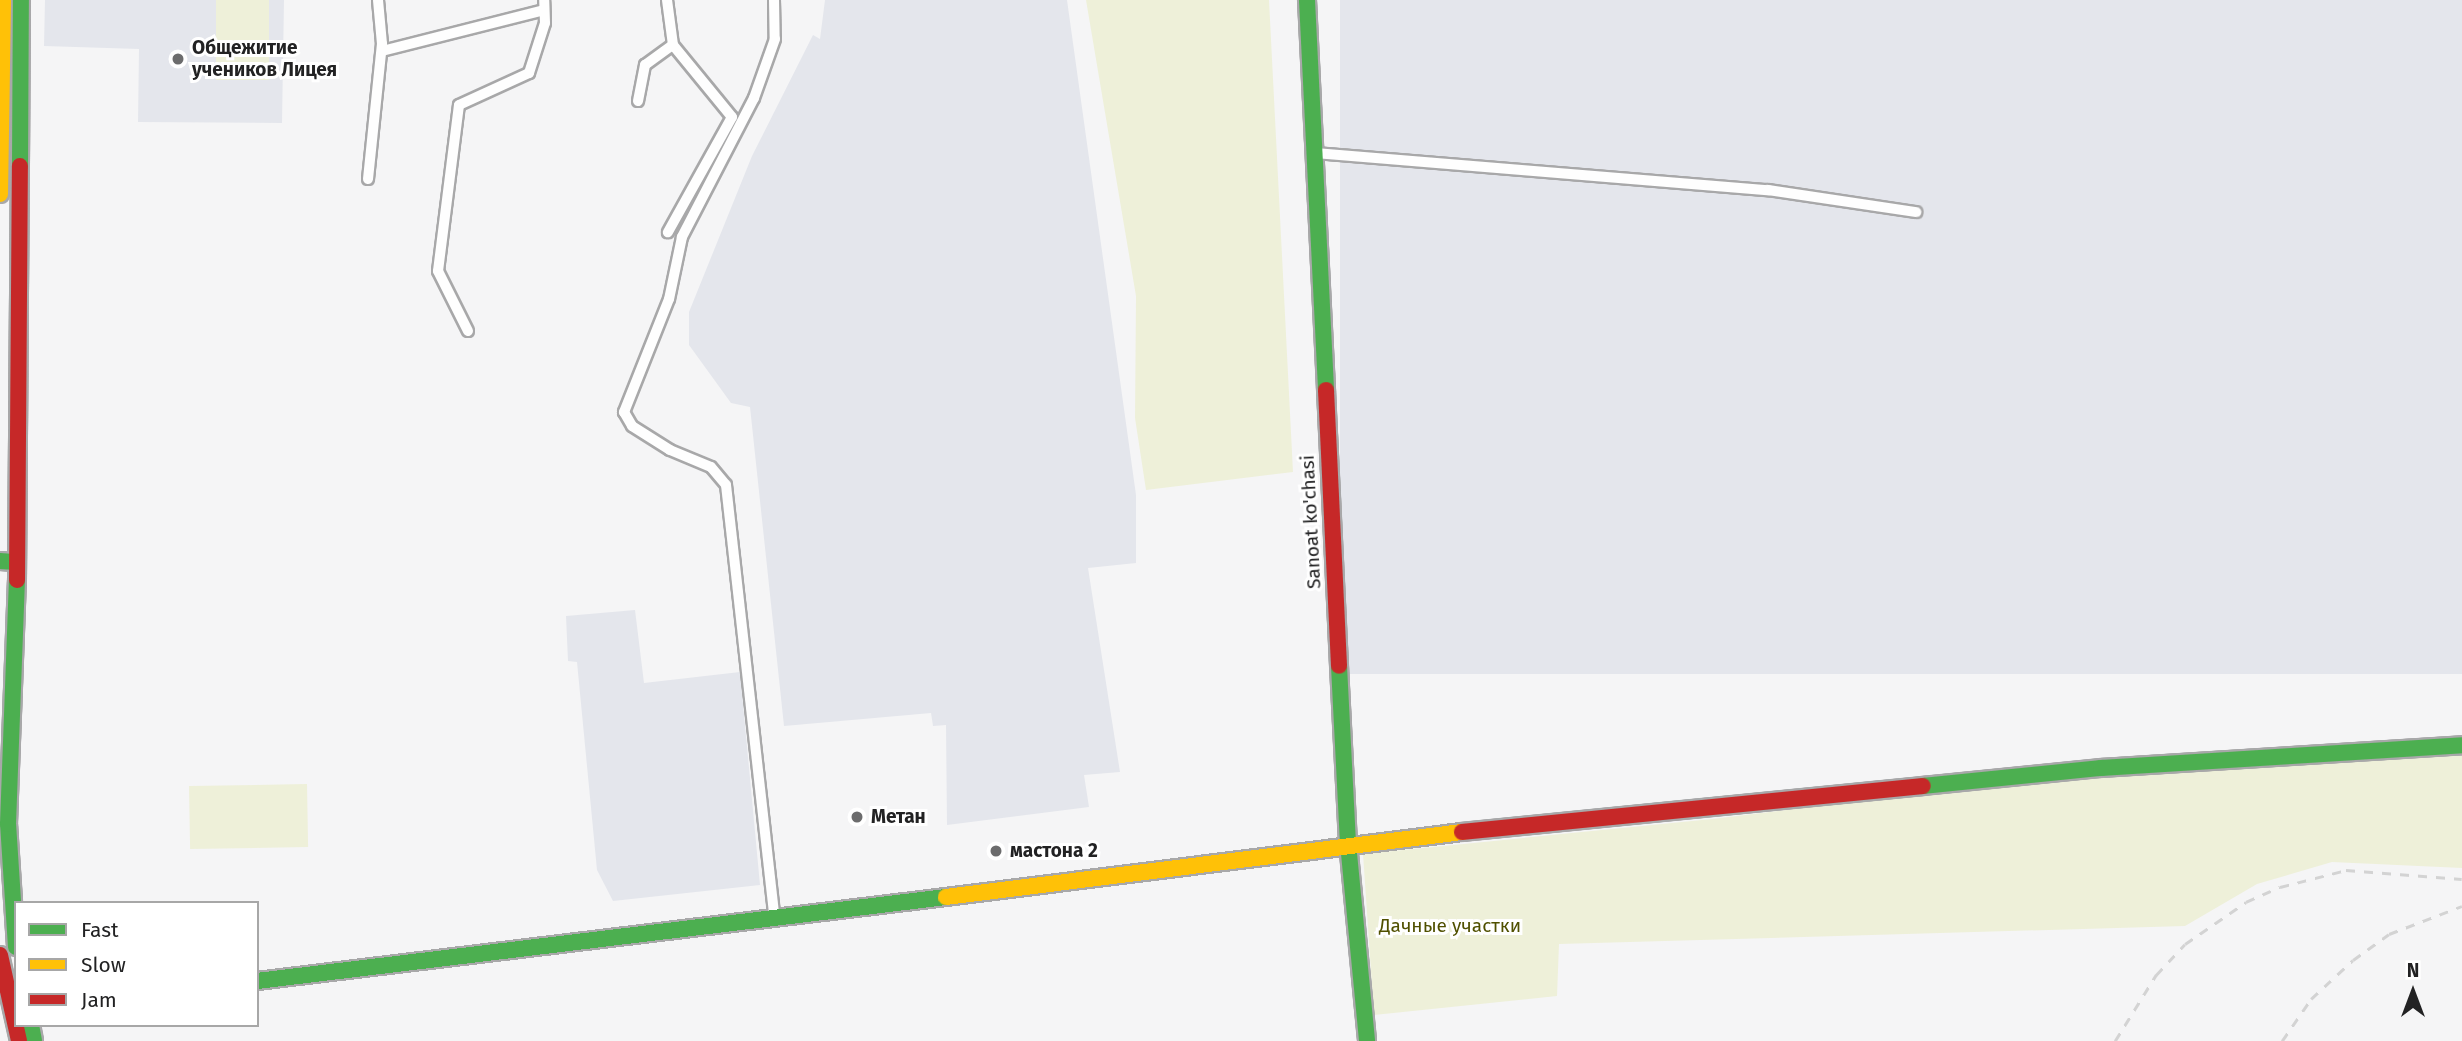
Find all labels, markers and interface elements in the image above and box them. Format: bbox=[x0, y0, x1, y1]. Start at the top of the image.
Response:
place label: Общежитие учеников Лицея bbox=[192, 37, 337, 81]
marker: Общежитие учеников Лицея bbox=[170, 51, 186, 67]
street label: Sanoat ko'chasi bbox=[1296, 455, 1326, 589]
place label: Метан bbox=[871, 806, 926, 828]
marker: Метан bbox=[849, 809, 865, 825]
place label: мастона 2 bbox=[1010, 840, 1098, 862]
marker: мастона 2 bbox=[988, 843, 1004, 859]
legend bbox=[14, 901, 259, 1027]
park label: Дачные участки bbox=[1379, 915, 1521, 937]
text: Fast bbox=[81, 917, 119, 943]
text: Slow bbox=[81, 952, 126, 978]
north arrow bbox=[2378, 957, 2448, 1027]
text: N bbox=[2407, 959, 2419, 982]
text: Jam bbox=[81, 987, 117, 1013]

